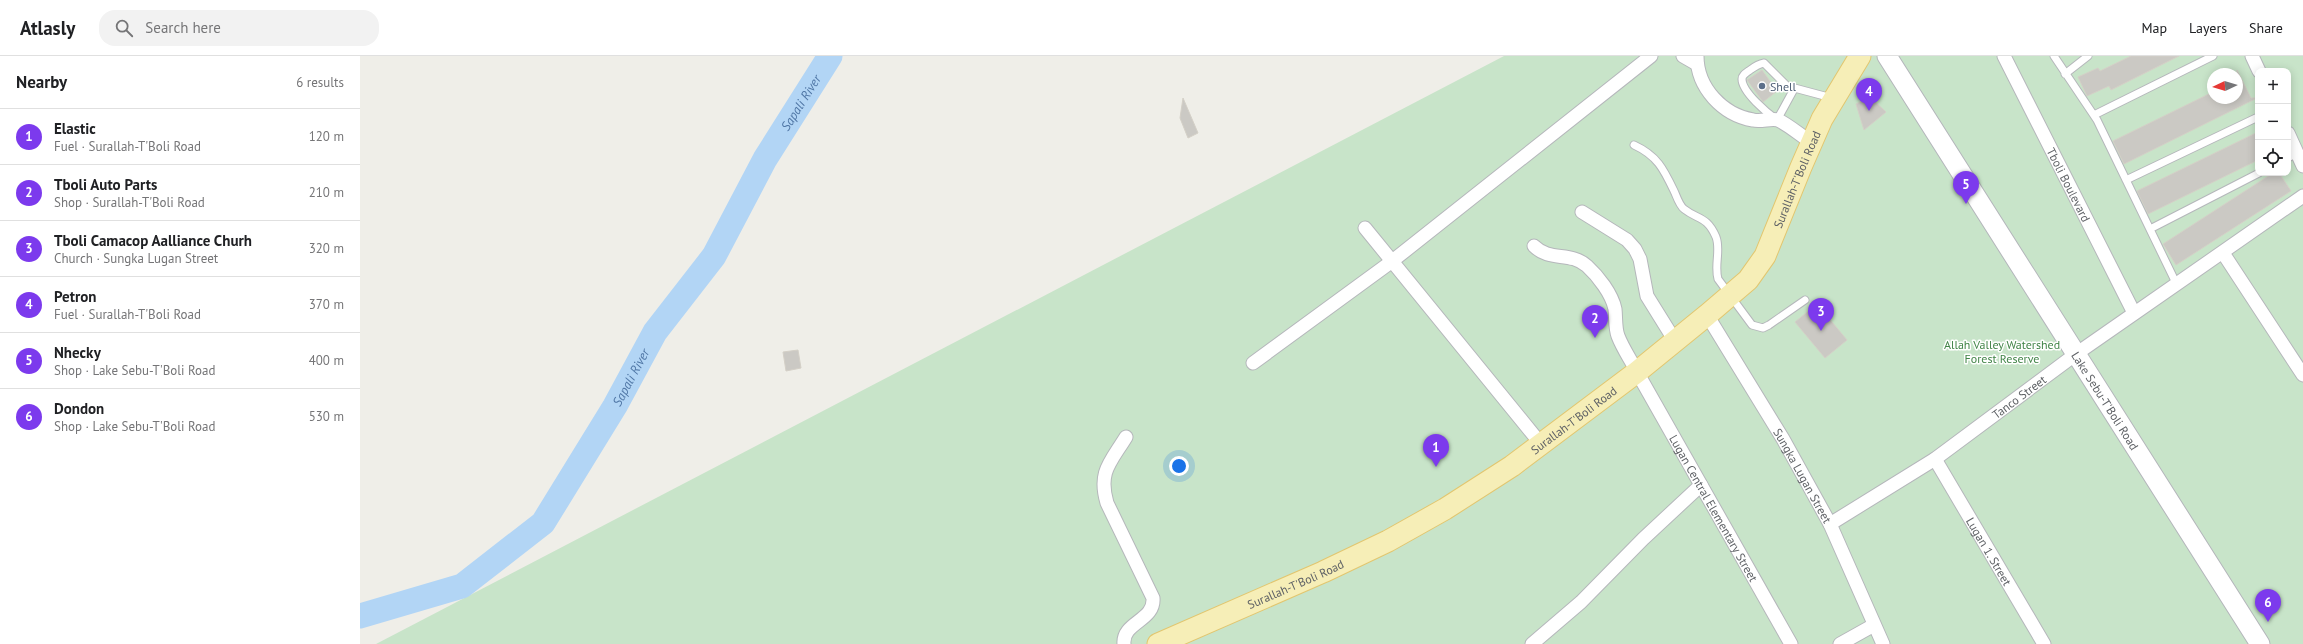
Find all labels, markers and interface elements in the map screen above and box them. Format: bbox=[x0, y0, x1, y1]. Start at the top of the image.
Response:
search box bbox=[99, 10, 379, 46]
text: Atlasly bbox=[20, 16, 75, 40]
icon: search bbox=[113, 17, 135, 39]
text: Search here bbox=[145, 18, 221, 37]
text: Map bbox=[2141, 19, 2167, 37]
text: Layers bbox=[2189, 19, 2227, 37]
text: Share bbox=[2249, 19, 2283, 37]
north arrow bbox=[2207, 68, 2243, 104]
map controls bbox=[2255, 68, 2291, 176]
button: + bbox=[2255, 68, 2291, 104]
text: Nearby bbox=[16, 71, 67, 93]
water label: Sapali River bbox=[777, 71, 825, 134]
text: 6 results bbox=[296, 74, 344, 91]
pin: 4 bbox=[1856, 78, 1882, 111]
place label: Shell bbox=[1770, 79, 1797, 94]
marker: Shell bbox=[1757, 81, 1767, 91]
button: − bbox=[2255, 104, 2291, 140]
text: Elastic bbox=[54, 119, 96, 138]
text: 1 bbox=[25, 128, 33, 145]
text: 120 m bbox=[309, 128, 344, 145]
street label: Surallah-T'Boli Road bbox=[1770, 128, 1823, 230]
text: Fuel · Surallah-T'Boli Road bbox=[54, 138, 201, 155]
button: locate bbox=[2255, 140, 2291, 176]
street label: Tboli Boulevard bbox=[2044, 145, 2094, 224]
pin: 5 bbox=[1953, 171, 1979, 204]
text: Tboli Auto Parts bbox=[54, 175, 157, 194]
text: 2 bbox=[25, 184, 33, 201]
text: 210 m bbox=[309, 184, 344, 201]
text: Shop · Surallah-T'Boli Road bbox=[54, 194, 205, 211]
text: Tboli Camacop Aalliance Churh bbox=[54, 231, 252, 250]
text: 3 bbox=[25, 240, 33, 257]
text: 320 m bbox=[309, 240, 344, 257]
text: Church · Sungka Lugan Street bbox=[54, 250, 218, 267]
text: Petron bbox=[54, 287, 96, 306]
text: 4 bbox=[25, 296, 33, 313]
text: 370 m bbox=[309, 296, 344, 313]
pin: 3 bbox=[1808, 298, 1834, 331]
pin: 2 bbox=[1582, 305, 1608, 338]
text: Fuel · Surallah-T'Boli Road bbox=[54, 306, 201, 323]
park label: Allah Valley Watershed Forest Reserve bbox=[1944, 337, 2060, 366]
text: Nhecky bbox=[54, 343, 101, 362]
water label: Sapali River bbox=[608, 345, 653, 409]
street label: Lake Sebu-T'Boli Road bbox=[2069, 348, 2142, 453]
text: 5 bbox=[25, 352, 33, 369]
text: 400 m bbox=[309, 352, 344, 369]
text: Shop · Lake Sebu-T'Boli Road bbox=[54, 362, 216, 379]
street label: Tanco Street bbox=[1989, 372, 2049, 422]
street label: Surallah-T'Boli Road bbox=[1527, 383, 1620, 457]
text: Dondon bbox=[54, 399, 104, 418]
text: 6 bbox=[25, 408, 33, 425]
text: 530 m bbox=[309, 408, 344, 425]
text: Shop · Lake Sebu-T'Boli Road bbox=[54, 418, 216, 435]
street label: Sungka Lugan Street bbox=[1771, 425, 1835, 525]
street label: Lugan Central Elementary Street bbox=[1667, 432, 1762, 584]
pin: 1 bbox=[1423, 434, 1449, 467]
your location bbox=[1169, 456, 1189, 476]
street label: Lugan 1. Street bbox=[1963, 514, 2015, 588]
street label: Surallah-T'Boli Road bbox=[1245, 556, 1346, 612]
pin: 6 bbox=[2255, 589, 2281, 622]

